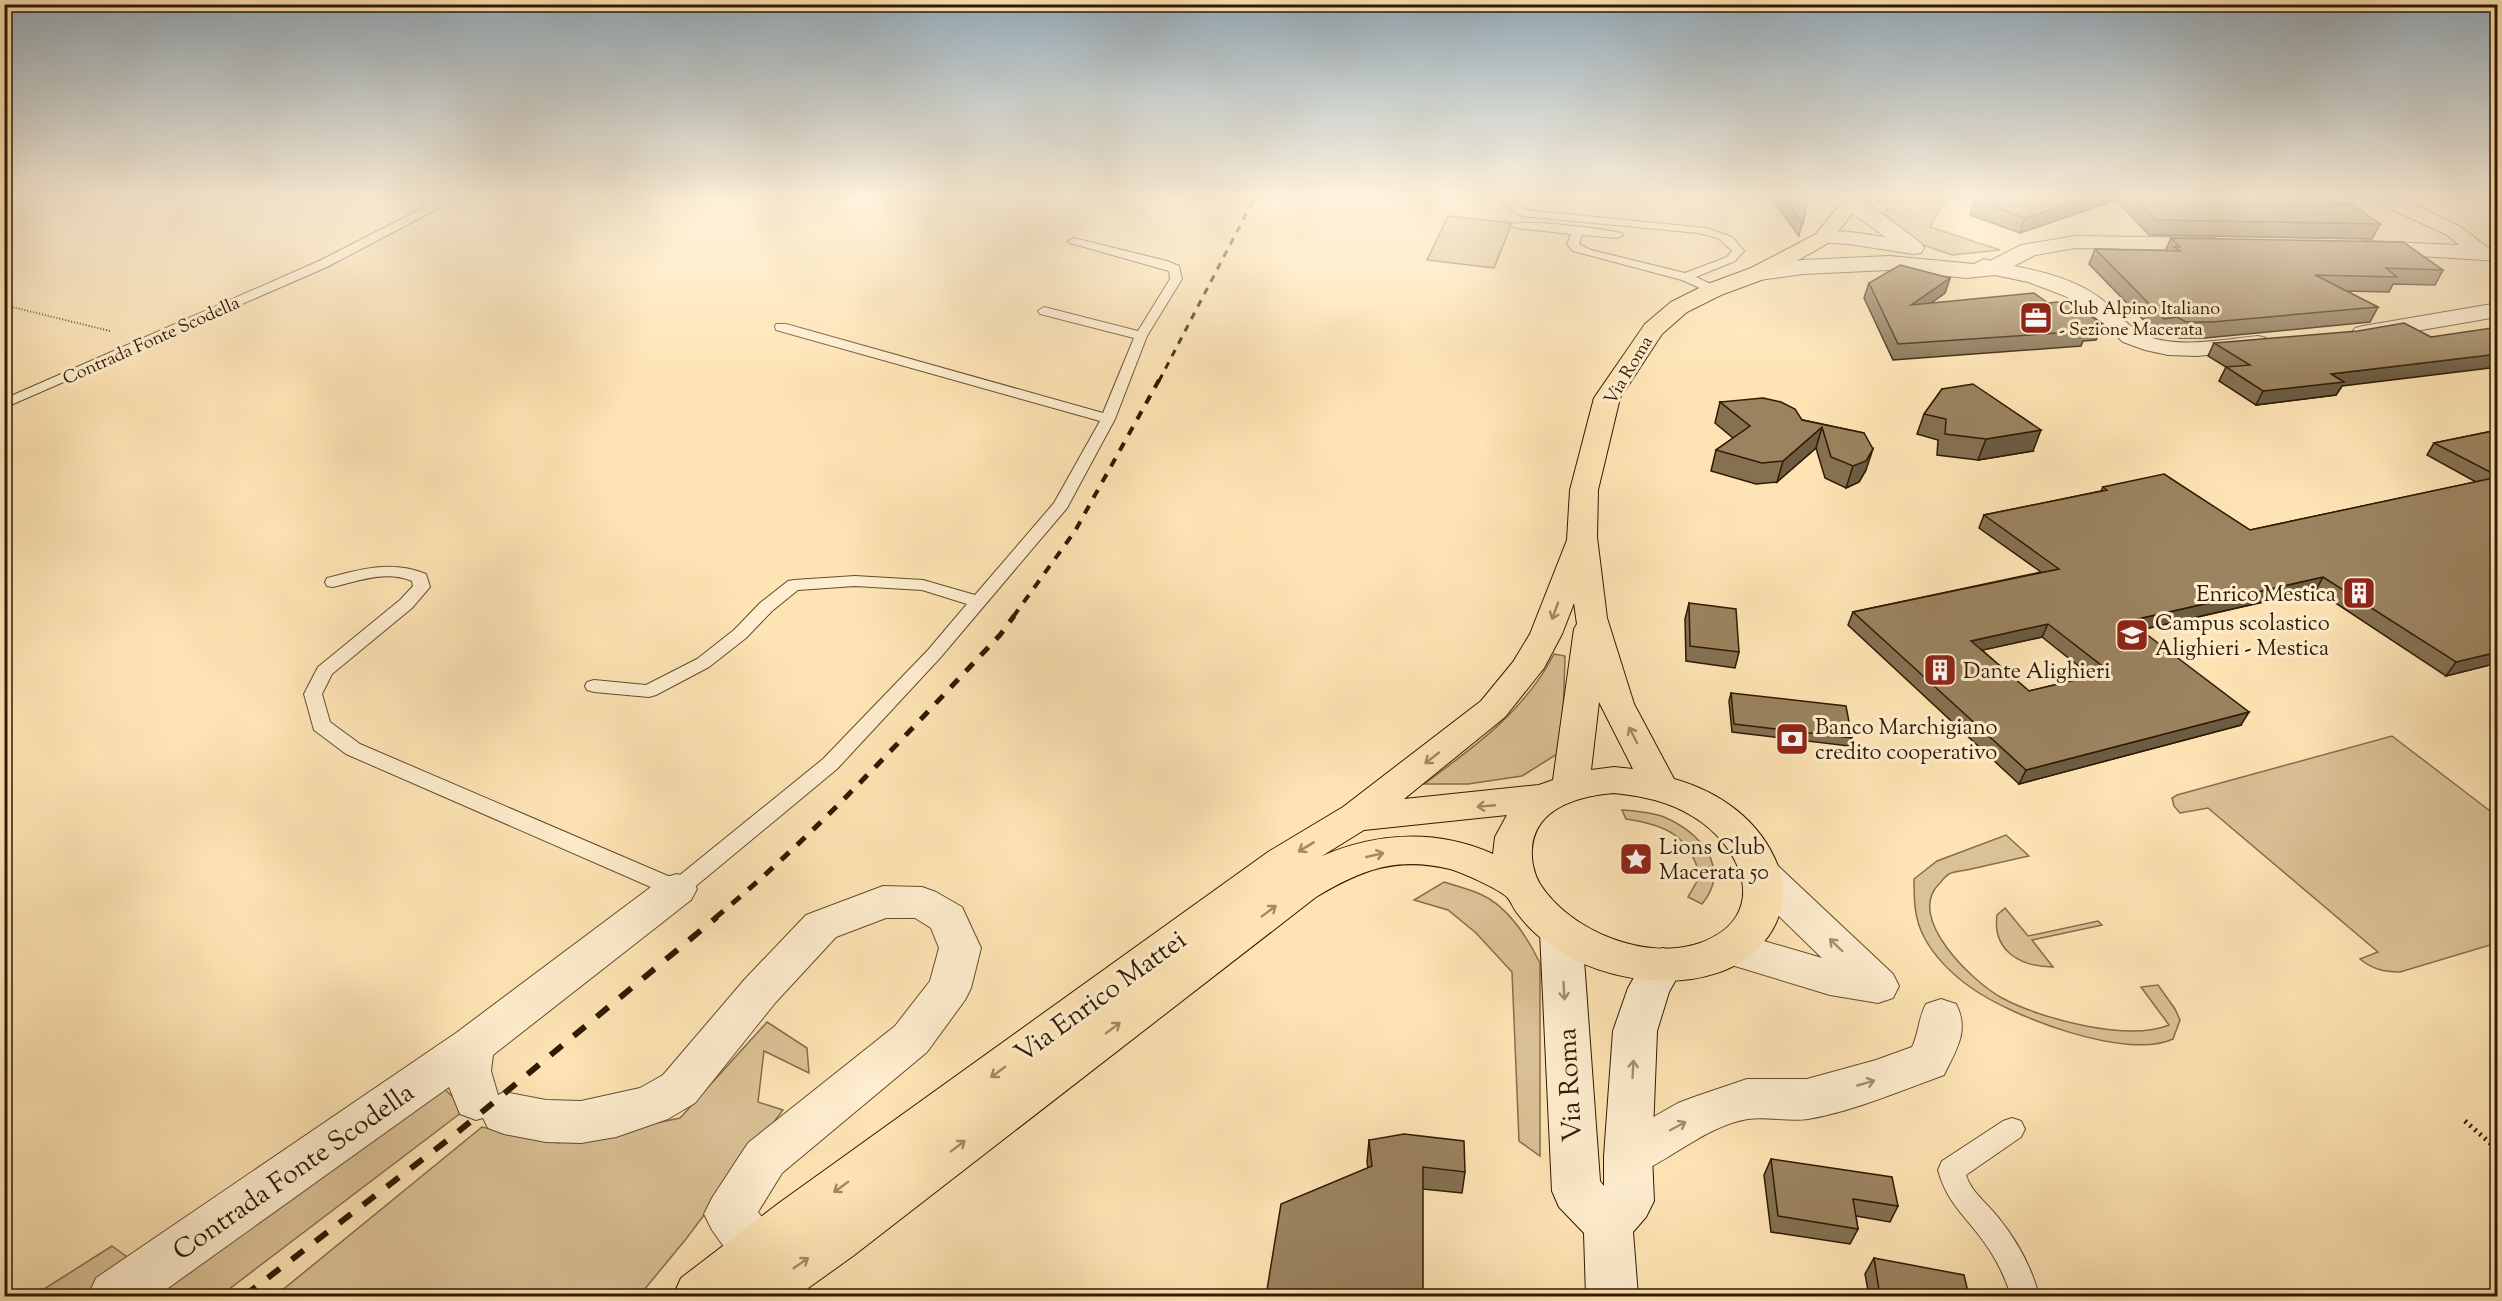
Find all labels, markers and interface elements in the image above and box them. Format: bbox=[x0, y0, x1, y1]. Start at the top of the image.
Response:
street label: Contrada Fonte Scodella bbox=[59, 291, 244, 393]
place label: Club Alpino Italiano - Sezione Macerata bbox=[2059, 297, 2220, 344]
office icon: Club Alpino Italiano - Sezione Macerata bbox=[2018, 300, 2054, 336]
street label: Via Roma bbox=[1599, 332, 1660, 410]
building icon: Enrico Mestica bbox=[2341, 575, 2377, 611]
place label: Enrico Mestica bbox=[2196, 580, 2336, 612]
one-way arrow bbox=[1548, 601, 1559, 620]
place label: Campus scolastico Alighieri - Mestica bbox=[2155, 609, 2330, 666]
school or university icon: Campus scolastico Alighieri - Mestica bbox=[2114, 617, 2150, 653]
building icon: Dante Alighieri bbox=[1922, 652, 1958, 688]
place label: Dante Alighieri bbox=[1963, 657, 2111, 689]
place label: Banco Marchigiano credito cooperativo bbox=[1815, 713, 1998, 770]
bank icon: Banco Marchigiano credito cooperativo bbox=[1774, 721, 1810, 757]
one-way arrow bbox=[1627, 726, 1638, 744]
one-way arrow bbox=[1424, 751, 1440, 764]
one-way arrow bbox=[1476, 800, 1496, 811]
place label: Lions Club Macerata 50 bbox=[1659, 833, 1769, 890]
place icon: Lions Club Macerata 50 bbox=[1618, 841, 1654, 877]
one-way arrow bbox=[1298, 842, 1315, 854]
one-way arrow bbox=[1365, 849, 1384, 861]
one-way arrow bbox=[1260, 905, 1276, 917]
street label: Via Enrico Mattei bbox=[1007, 922, 1196, 1074]
one-way arrow bbox=[1829, 937, 1844, 952]
one-way arrow bbox=[1559, 980, 1570, 1000]
one-way arrow bbox=[1105, 1022, 1121, 1035]
street label: Via Roma bbox=[1549, 1027, 1594, 1143]
one-way arrow bbox=[1627, 1059, 1638, 1079]
one-way arrow bbox=[990, 1065, 1006, 1078]
street label: Contrada Fonte Scodella bbox=[166, 1075, 423, 1271]
one-way arrow bbox=[1856, 1077, 1875, 1088]
one-way arrow bbox=[1669, 1120, 1687, 1131]
one-way arrow bbox=[949, 1140, 965, 1152]
one-way arrow bbox=[833, 1181, 849, 1193]
one-way arrow bbox=[793, 1257, 809, 1269]

